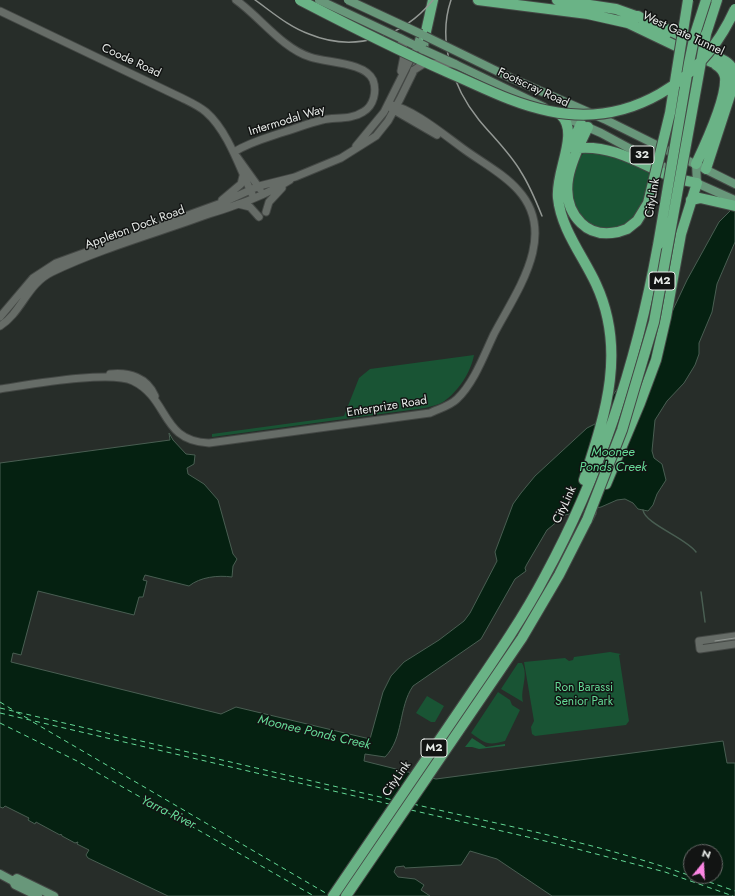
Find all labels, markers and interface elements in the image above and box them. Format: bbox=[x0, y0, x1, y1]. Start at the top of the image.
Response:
street label: West Gate Tunnel bbox=[640, 9, 726, 59]
street label: Coode Road bbox=[99, 41, 163, 81]
street label: Footscray Road bbox=[495, 65, 571, 111]
street label: Intermodal Way bbox=[247, 103, 327, 139]
road number: 32 bbox=[630, 146, 654, 164]
street label: CityLink bbox=[642, 177, 664, 219]
street label: Appleton Dock Road bbox=[83, 203, 187, 253]
road number: M2 bbox=[649, 272, 675, 290]
street label: Enterprize Road bbox=[346, 394, 428, 420]
water label: Moonee Ponds Creek bbox=[579, 445, 647, 476]
street label: CityLink bbox=[550, 484, 580, 526]
park label: Ron Barassi Senior Park bbox=[555, 681, 613, 709]
water label: Moonee Ponds Creek bbox=[256, 712, 372, 754]
road number: M2 bbox=[421, 739, 447, 757]
street label: CityLink bbox=[380, 759, 414, 799]
water label: Yarra River bbox=[138, 793, 198, 833]
north arrow bbox=[683, 844, 723, 884]
text: N bbox=[700, 845, 713, 862]

